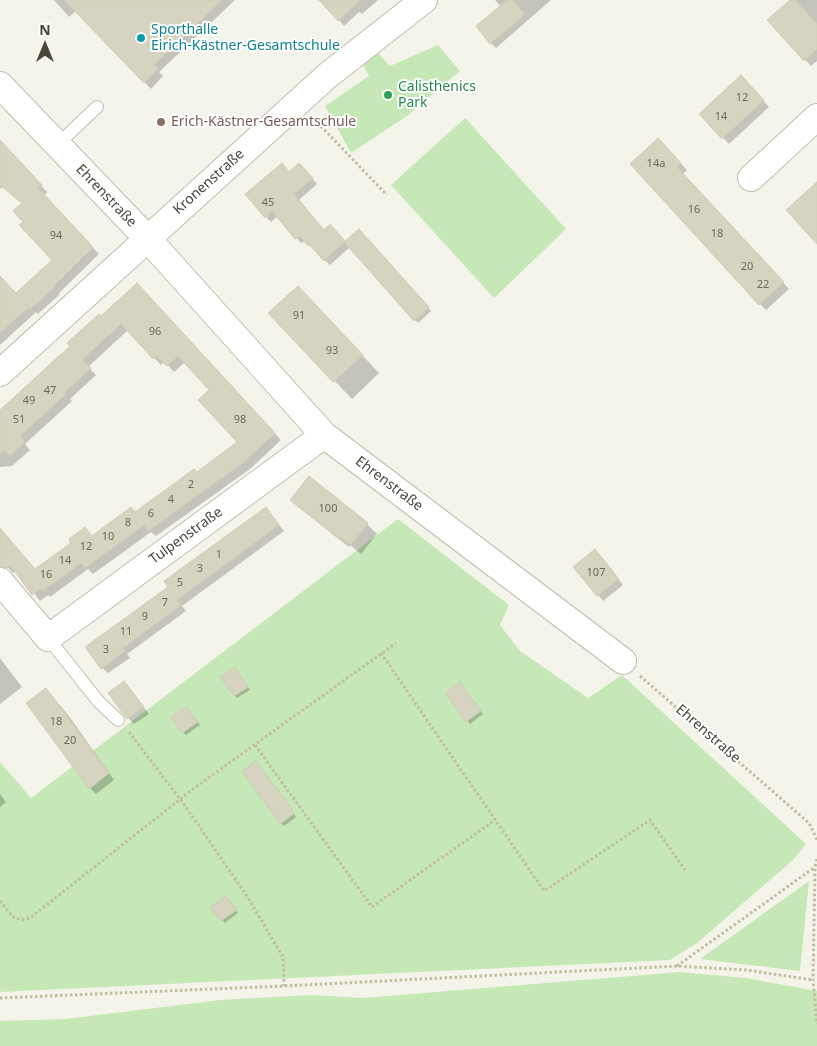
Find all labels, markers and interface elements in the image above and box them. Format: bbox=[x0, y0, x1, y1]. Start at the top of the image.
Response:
north arrow bbox=[20, 20, 70, 70]
text: N bbox=[39, 20, 51, 39]
place label: Sporthalle Eirich-Kästner-Gesamtschule bbox=[151, 22, 340, 54]
marker: Sporthalle Eirich-Kästner-Gesamtschule bbox=[135, 32, 147, 44]
place label: Calisthenics Park bbox=[398, 79, 476, 111]
marker: Calisthenics Park bbox=[382, 89, 394, 101]
house number: 12 bbox=[736, 91, 748, 105]
house number: 14 bbox=[715, 110, 727, 124]
place label: Erich-Kästner-Gesamtschule bbox=[171, 114, 356, 130]
marker: Erich-Kästner-Gesamtschule bbox=[155, 116, 167, 128]
street label: Kronenstraße bbox=[170, 146, 248, 218]
house number: 14a bbox=[647, 157, 665, 171]
street label: Ehrenstraße bbox=[72, 161, 140, 231]
house number: 45 bbox=[262, 196, 274, 210]
house number: 16 bbox=[688, 203, 700, 217]
house number: 18 bbox=[711, 227, 723, 241]
house number: 94 bbox=[50, 229, 62, 243]
house number: 20 bbox=[741, 260, 753, 274]
house number: 22 bbox=[757, 278, 769, 292]
house number: 91 bbox=[293, 309, 305, 323]
house number: 96 bbox=[149, 325, 161, 339]
house number: 93 bbox=[326, 344, 338, 358]
house number: 47 bbox=[44, 384, 56, 398]
house number: 49 bbox=[23, 394, 35, 408]
house number: 51 bbox=[13, 413, 25, 427]
house number: 98 bbox=[234, 413, 246, 427]
street label: Ehrenstraße bbox=[352, 453, 426, 515]
house number: 2 bbox=[188, 478, 194, 492]
house number: 4 bbox=[168, 493, 174, 507]
house number: 100 bbox=[319, 502, 337, 516]
street label: Tulpenstraße bbox=[146, 504, 226, 568]
house number: 6 bbox=[148, 507, 154, 521]
house number: 8 bbox=[125, 516, 131, 530]
house number: 10 bbox=[102, 530, 114, 544]
house number: 12 bbox=[80, 540, 92, 554]
house number: 1 bbox=[216, 548, 222, 562]
house number: 14 bbox=[59, 554, 71, 568]
house number: 3 bbox=[197, 562, 203, 576]
house number: 107 bbox=[587, 566, 605, 580]
house number: 16 bbox=[40, 568, 52, 582]
house number: 5 bbox=[177, 576, 183, 590]
house number: 7 bbox=[162, 596, 168, 610]
house number: 9 bbox=[142, 610, 148, 624]
house number: 11 bbox=[120, 625, 132, 639]
house number: 3 bbox=[103, 643, 109, 657]
street label: Ehrenstraße bbox=[672, 701, 744, 767]
house number: 18 bbox=[50, 715, 62, 729]
house number: 20 bbox=[64, 734, 76, 748]

